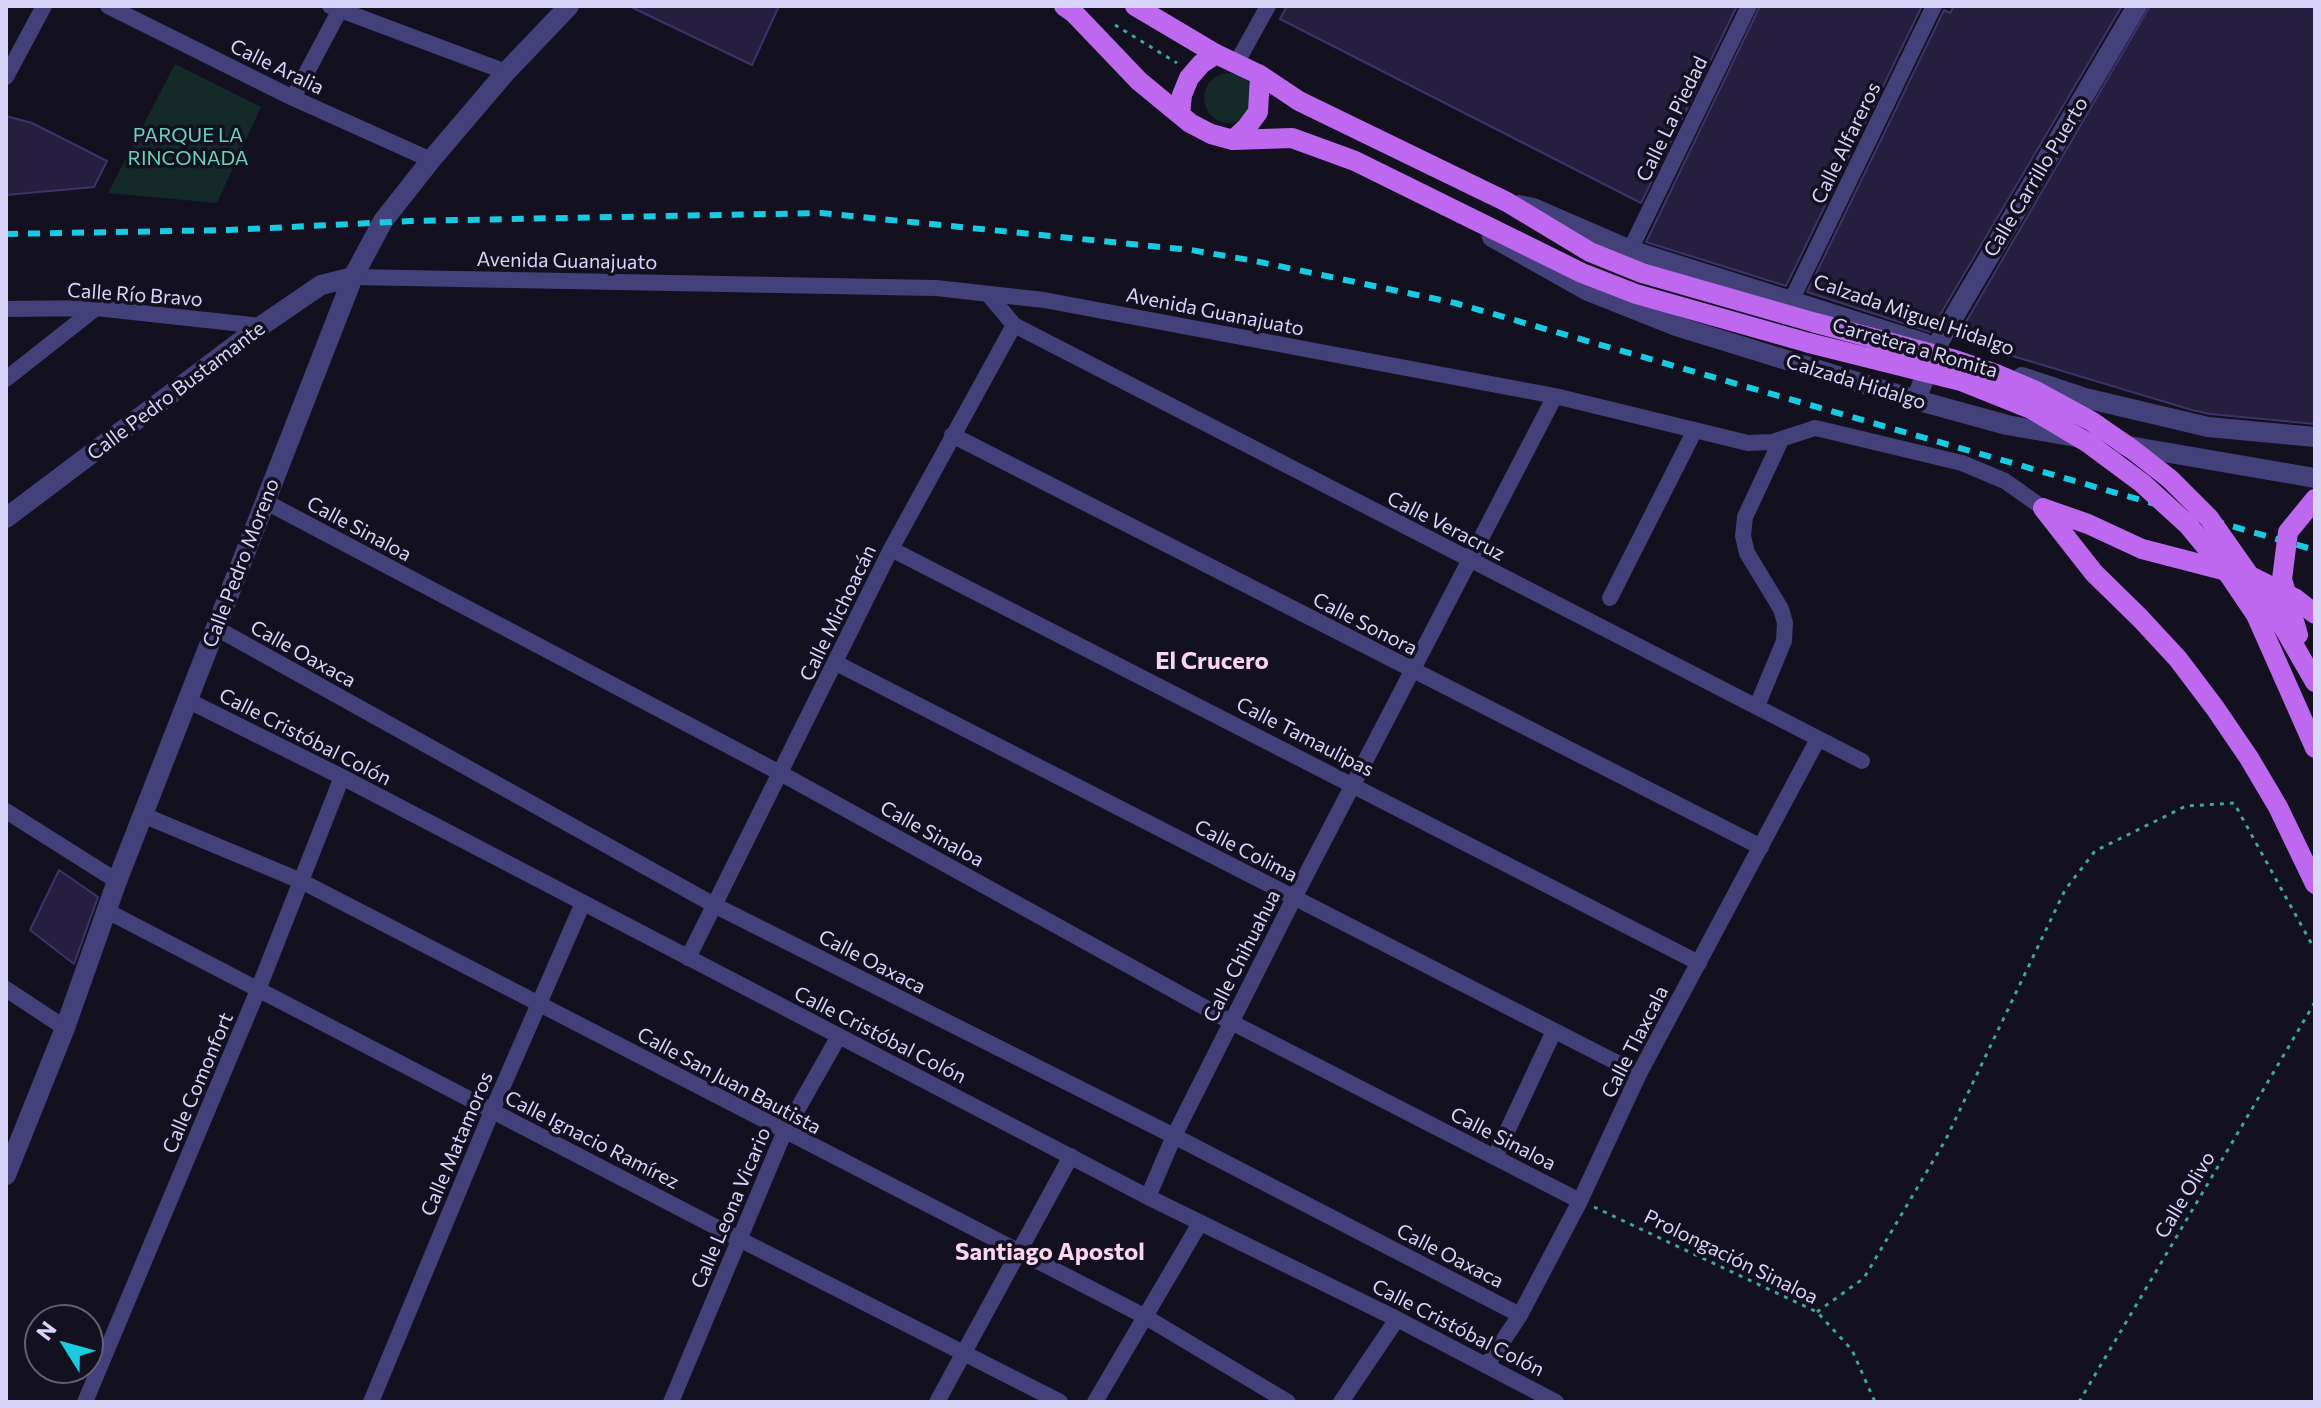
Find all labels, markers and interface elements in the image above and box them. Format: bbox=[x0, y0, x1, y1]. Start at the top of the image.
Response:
street label: Calle Aralia bbox=[226, 34, 328, 100]
street label: Calle La Piedad bbox=[1631, 53, 1713, 185]
street label: Calle Alfareros bbox=[1806, 78, 1886, 208]
street label: Calle Carrillo Puerto bbox=[1979, 93, 2093, 261]
park label: PARQUE LA RINCONADA bbox=[128, 123, 248, 170]
street label: Avenida Guanajuato bbox=[476, 247, 658, 275]
street label: Calzada Miguel Hidalgo bbox=[1810, 269, 2018, 361]
street label: Calle Río Bravo bbox=[66, 278, 204, 312]
street label: Avenida Guanajuato bbox=[1124, 283, 1306, 341]
street label: Carretera a Romita bbox=[1829, 313, 2001, 383]
street label: Calle Pedro Bustamante bbox=[82, 316, 270, 466]
street label: Calzada Hidalgo bbox=[1783, 349, 1929, 415]
street label: Calle Pedro Moreno bbox=[198, 475, 284, 651]
street label: Calle Veracruz bbox=[1383, 486, 1509, 566]
street label: Calle Sinaloa bbox=[303, 491, 415, 567]
street label: Calle Michoacán bbox=[795, 541, 881, 685]
street label: Calle Sonora bbox=[1309, 587, 1421, 661]
street label: Calle Oaxaca bbox=[246, 615, 360, 693]
district label: El Crucero bbox=[1155, 647, 1269, 675]
street label: Calle Cristóbal Colón bbox=[215, 683, 395, 791]
street label: Calle Tamaulipas bbox=[1232, 692, 1378, 782]
street label: Calle Sinaloa bbox=[876, 796, 988, 872]
street label: Calle Colima bbox=[1190, 815, 1302, 887]
street label: Calle Chihuahua bbox=[1198, 886, 1286, 1026]
street label: Calle Oaxaca bbox=[814, 925, 930, 999]
street label: Calle Cristóbal Colón bbox=[790, 981, 970, 1089]
street label: Calle Tlaxcala bbox=[1596, 982, 1674, 1102]
street label: Calle Comonfort bbox=[158, 1009, 238, 1157]
street label: Calle San Juan Bautista bbox=[633, 1022, 825, 1140]
street label: Calle Matamoros bbox=[416, 1068, 498, 1220]
street label: Calle Ignacio Ramírez bbox=[501, 1086, 683, 1194]
street label: Calle Sinaloa bbox=[1446, 1102, 1560, 1176]
street label: Calle Leona Vicario bbox=[686, 1124, 776, 1292]
street label: Calle Olivo bbox=[2150, 1147, 2220, 1243]
street label: Prolongación Sinaloa bbox=[1640, 1204, 1822, 1310]
street label: Calle Oaxaca bbox=[1392, 1219, 1508, 1293]
district label: Santiago Apostol bbox=[955, 1238, 1145, 1266]
street label: Calle Cristóbal Colón bbox=[1368, 1274, 1548, 1382]
north arrow bbox=[24, 1304, 104, 1384]
text: N bbox=[30, 1316, 62, 1345]

